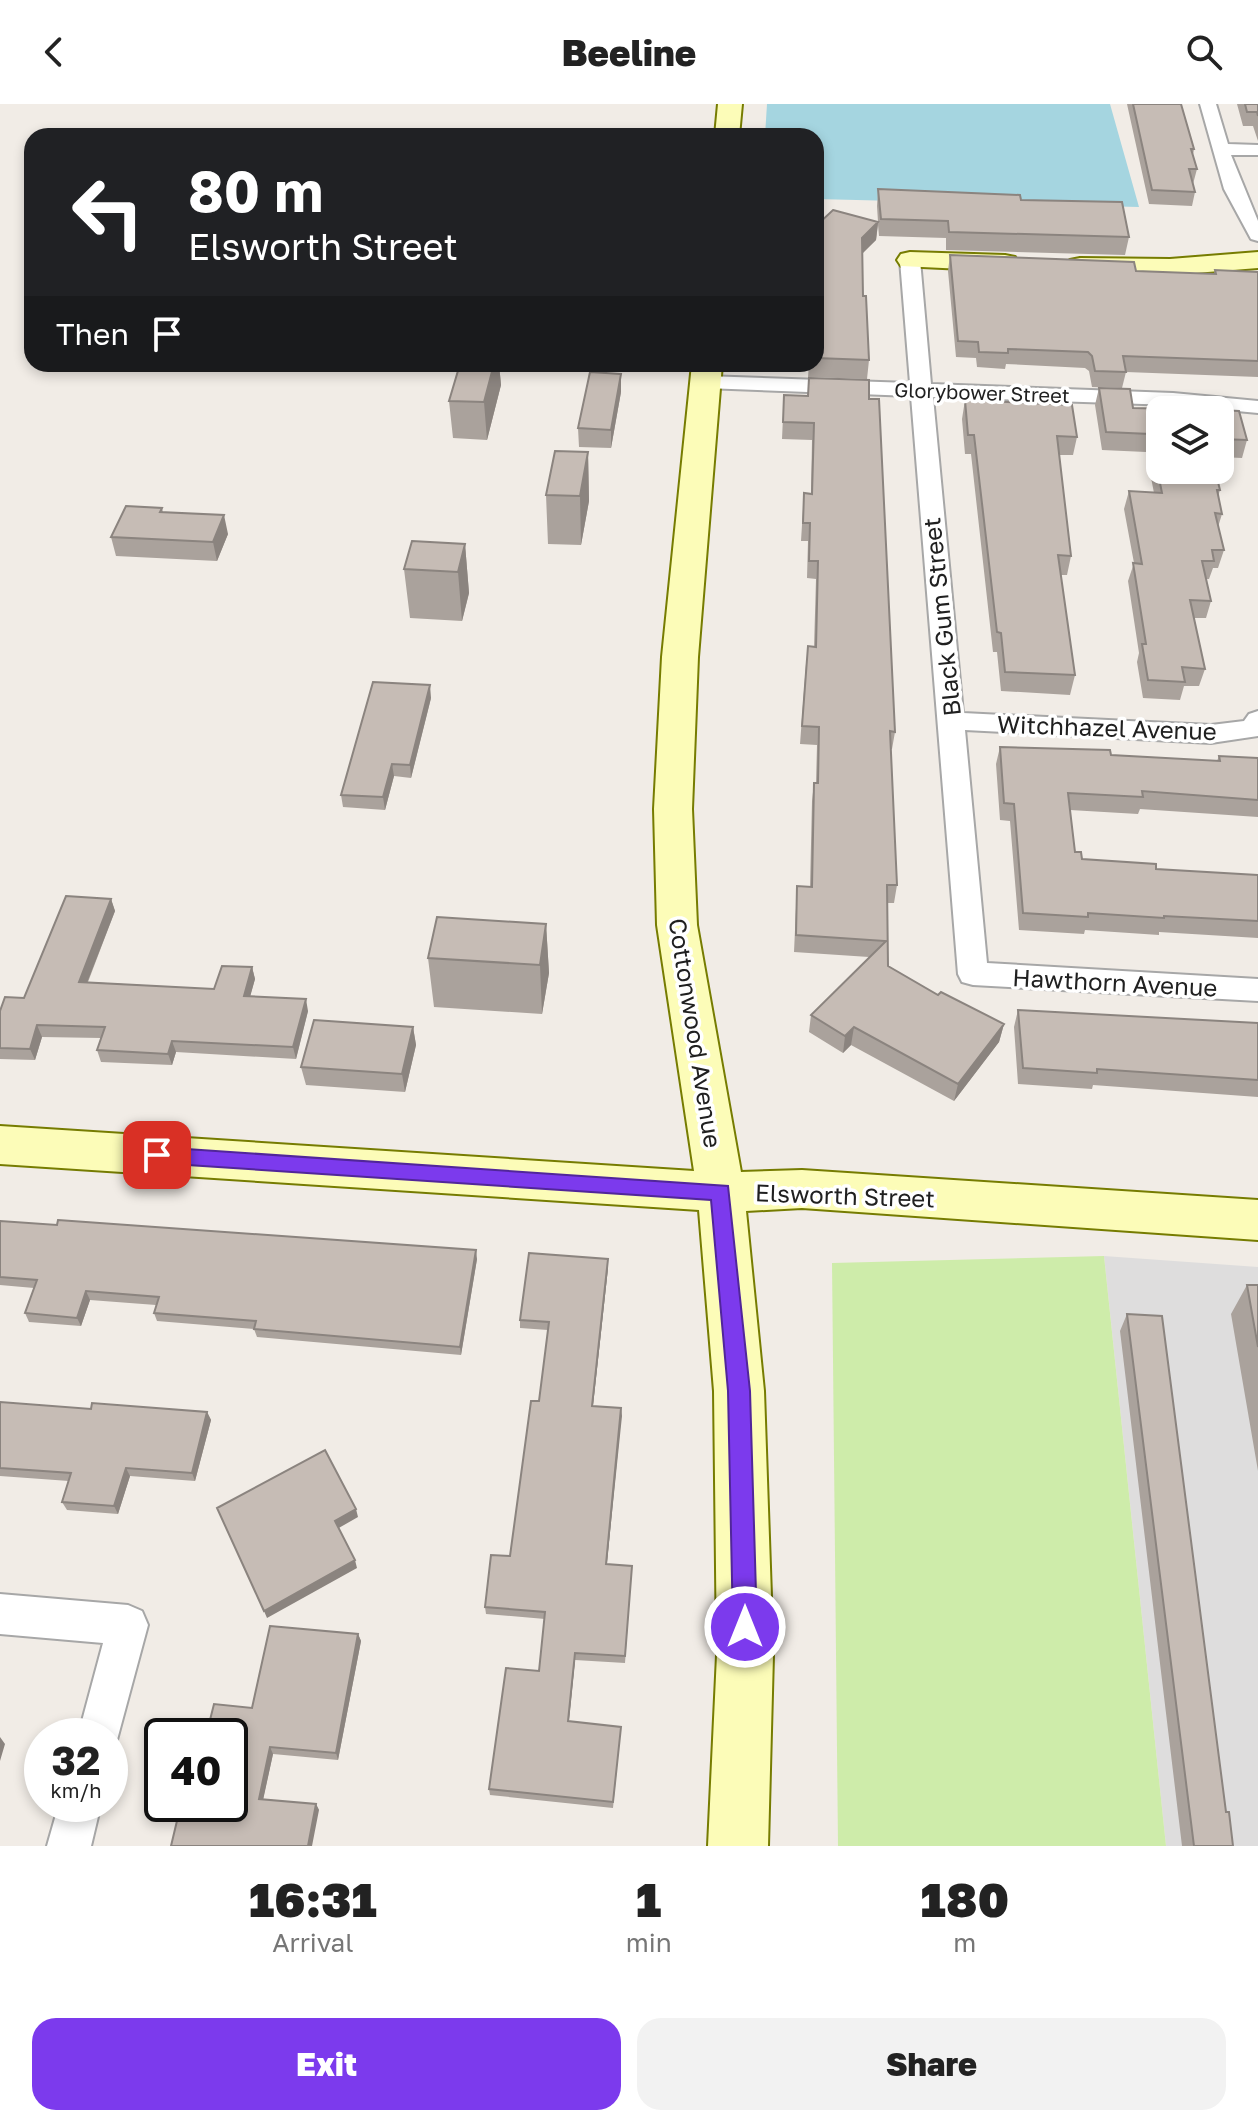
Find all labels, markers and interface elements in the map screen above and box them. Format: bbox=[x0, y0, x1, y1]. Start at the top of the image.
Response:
icon: back bbox=[32, 30, 76, 74]
icon: search bbox=[1182, 30, 1226, 74]
text: Beeline bbox=[562, 31, 696, 74]
text: 80 m bbox=[188, 157, 323, 224]
icon: left bbox=[56, 160, 160, 264]
text: Elsworth Street bbox=[188, 225, 458, 268]
icon: arrive bbox=[145, 312, 189, 356]
text: Then bbox=[56, 316, 129, 352]
street label: Glorybower Street bbox=[894, 377, 1070, 407]
map controls bbox=[1146, 396, 1234, 484]
button: layers bbox=[1146, 396, 1234, 484]
street label: Black Gum Street bbox=[916, 516, 966, 718]
street label: Witchhazel Avenue bbox=[997, 709, 1217, 745]
street label: Cottonwood Avenue bbox=[664, 916, 728, 1150]
street label: Hawthorn Avenue bbox=[1012, 962, 1218, 1002]
pin bbox=[123, 1121, 191, 1189]
icon: arrive bbox=[135, 1133, 179, 1177]
street label: Elsworth Street bbox=[755, 1177, 935, 1213]
position arrow bbox=[703, 1585, 787, 1669]
speed limit sign: 40 bbox=[144, 1718, 248, 1822]
text: 32 bbox=[52, 1736, 100, 1784]
text: km/h bbox=[51, 1778, 101, 1802]
text: 16:31 bbox=[249, 1870, 377, 1928]
text: 1 bbox=[636, 1870, 661, 1928]
text: 180 bbox=[921, 1870, 1009, 1928]
text: Arrival bbox=[272, 1927, 354, 1958]
text: min bbox=[626, 1927, 672, 1958]
text: m bbox=[953, 1927, 976, 1958]
button: Exit bbox=[32, 2018, 621, 2110]
button: Share bbox=[637, 2018, 1226, 2110]

